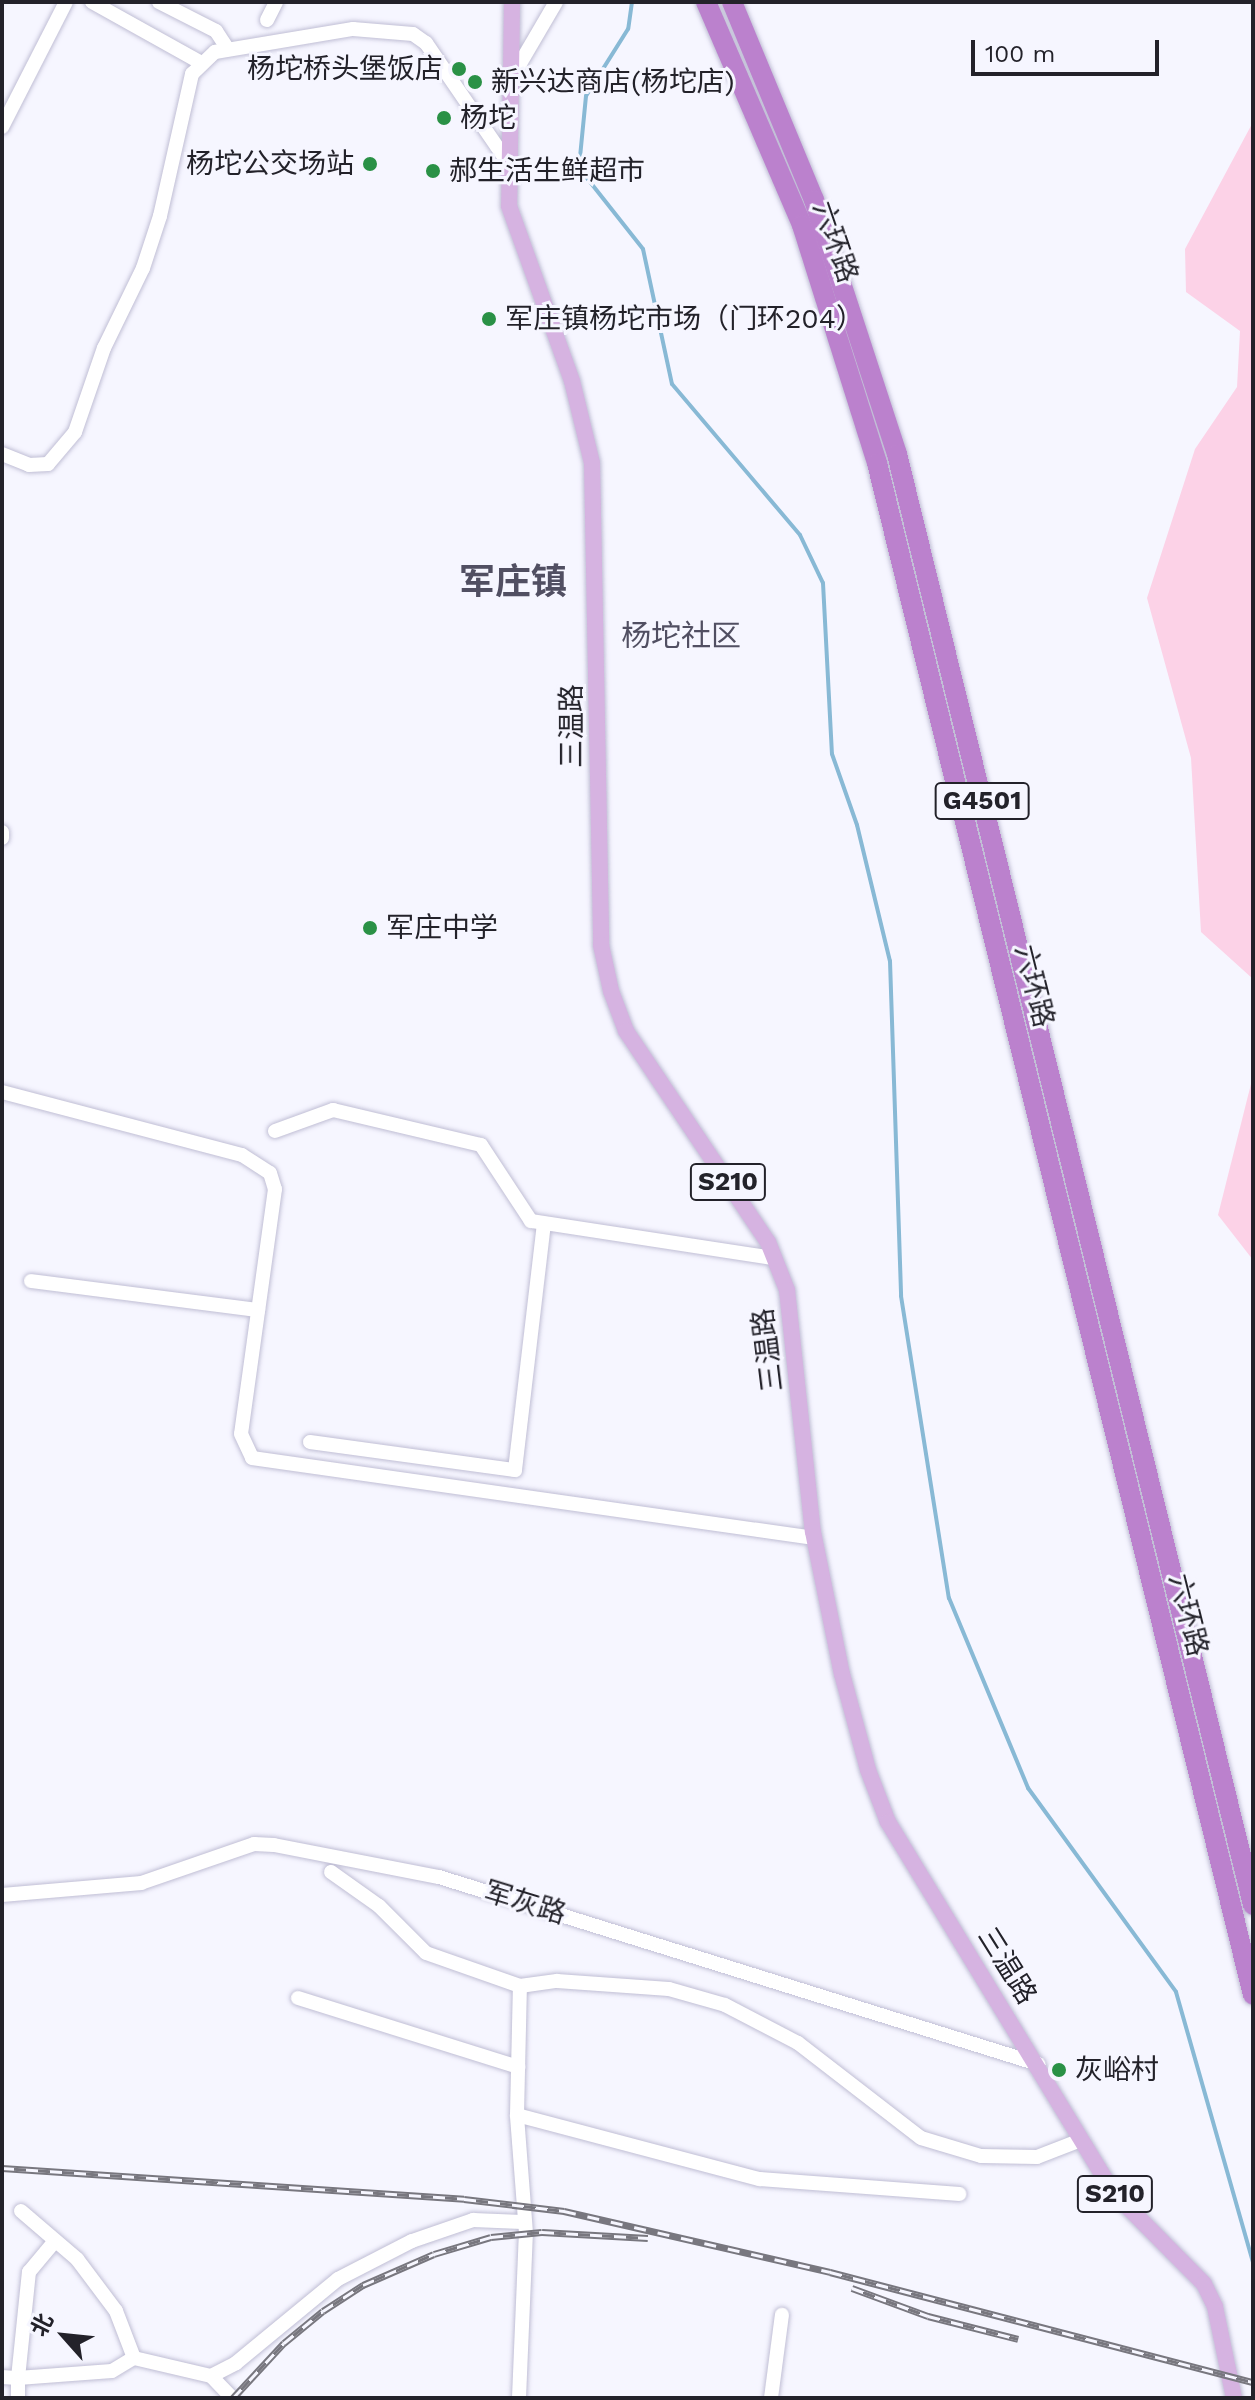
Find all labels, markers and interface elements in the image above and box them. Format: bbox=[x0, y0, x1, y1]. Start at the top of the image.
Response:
scale bar bbox=[975, 24, 1163, 74]
text: 100 m bbox=[985, 40, 1055, 68]
place label: 杨坨桥头堡饭店 bbox=[247, 52, 443, 86]
marker: 杨坨桥头堡饭店 bbox=[450, 60, 468, 78]
place label: 新兴达商店(杨坨店) bbox=[491, 65, 735, 99]
marker: 新兴达商店(杨坨店) bbox=[466, 73, 484, 91]
place label: 杨坨 bbox=[460, 101, 516, 135]
marker: 杨坨 bbox=[435, 109, 453, 127]
place label: 杨坨公交场站 bbox=[186, 147, 354, 181]
place label: 郝生活生鲜超市 bbox=[449, 154, 645, 188]
marker: 杨坨公交场站 bbox=[361, 155, 379, 173]
marker: 郝生活生鲜超市 bbox=[424, 162, 442, 180]
street label: 六环路 bbox=[805, 197, 865, 287]
place label: 军庄镇杨坨市场（门环204） bbox=[505, 302, 864, 336]
marker: 军庄镇杨坨市场（门环204） bbox=[480, 310, 498, 328]
district label: 军庄镇 bbox=[459, 561, 567, 605]
district label: 杨坨社区 bbox=[621, 618, 741, 654]
street label: 三温路 bbox=[555, 684, 589, 768]
road number: G4501 bbox=[934, 779, 1030, 823]
place label: 军庄中学 bbox=[386, 911, 498, 945]
marker: 军庄中学 bbox=[361, 919, 379, 937]
street label: 六环路 bbox=[1008, 941, 1060, 1031]
road number: S210 bbox=[688, 1160, 768, 1204]
street label: 三温路 bbox=[746, 1306, 790, 1394]
street label: 六环路 bbox=[1162, 1570, 1214, 1660]
street label: 军灰路 bbox=[480, 1875, 570, 1931]
street label: 三温路 bbox=[970, 1921, 1044, 2011]
place label: 灰峪村 bbox=[1075, 2053, 1159, 2087]
marker: 灰峪村 bbox=[1050, 2061, 1068, 2079]
road number: S210 bbox=[1075, 2172, 1155, 2216]
north arrow bbox=[24, 2296, 104, 2376]
text: 北 bbox=[26, 2309, 58, 2340]

